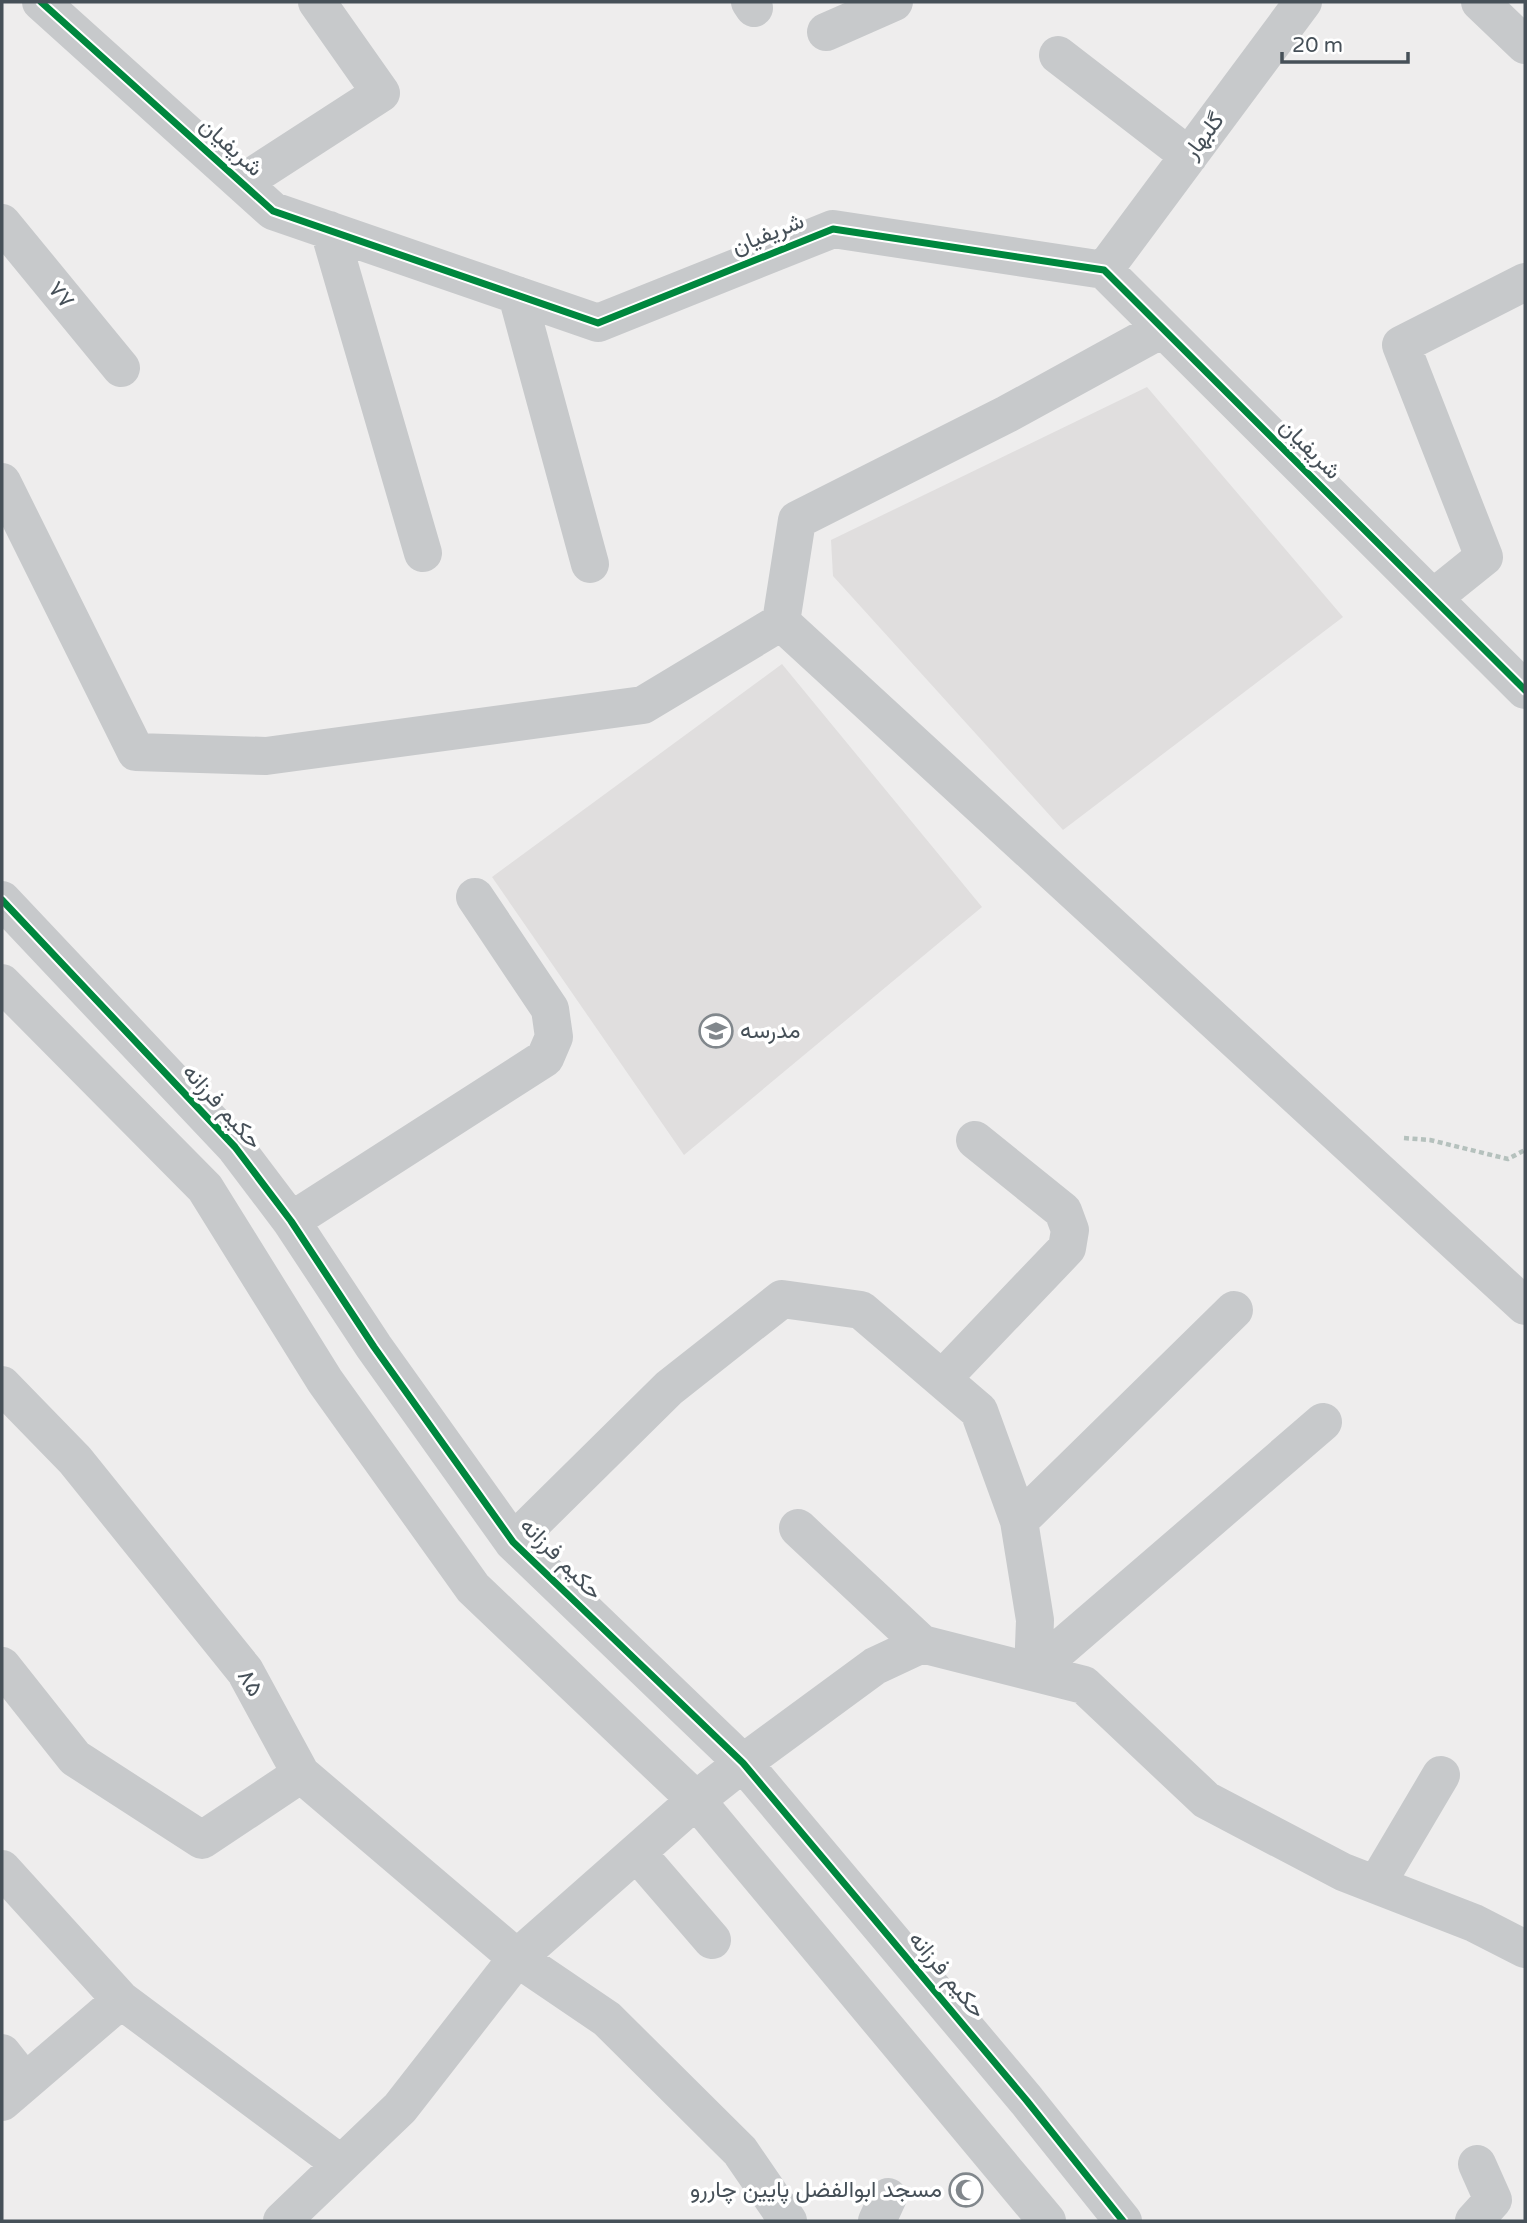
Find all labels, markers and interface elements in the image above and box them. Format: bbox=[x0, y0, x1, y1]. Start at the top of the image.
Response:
scale bar bbox=[1282, 21, 1408, 65]
text: 20 m bbox=[1292, 33, 1343, 58]
street label: گلبهار bbox=[1177, 107, 1230, 166]
street label: شریفیان bbox=[194, 111, 268, 183]
street label: شریفیان bbox=[728, 207, 808, 261]
street label: ۷۷ bbox=[42, 276, 80, 314]
street label: شریفیان bbox=[1273, 412, 1347, 486]
school or university icon: مدرسه bbox=[697, 1012, 735, 1050]
place label: مدرسه bbox=[740, 1017, 801, 1045]
street label: حکیم فرزانه bbox=[176, 1059, 268, 1155]
street label: حکیم فرزانه bbox=[514, 1512, 608, 1606]
street label: ۸۵ bbox=[231, 1664, 269, 1702]
street label: حکیم فرزانه bbox=[902, 1926, 992, 2024]
mosque icon: مسجد ابوالفضل پایین چاررو bbox=[947, 2171, 985, 2209]
place label: مسجد ابوالفضل پایین چاررو bbox=[690, 2176, 942, 2205]

